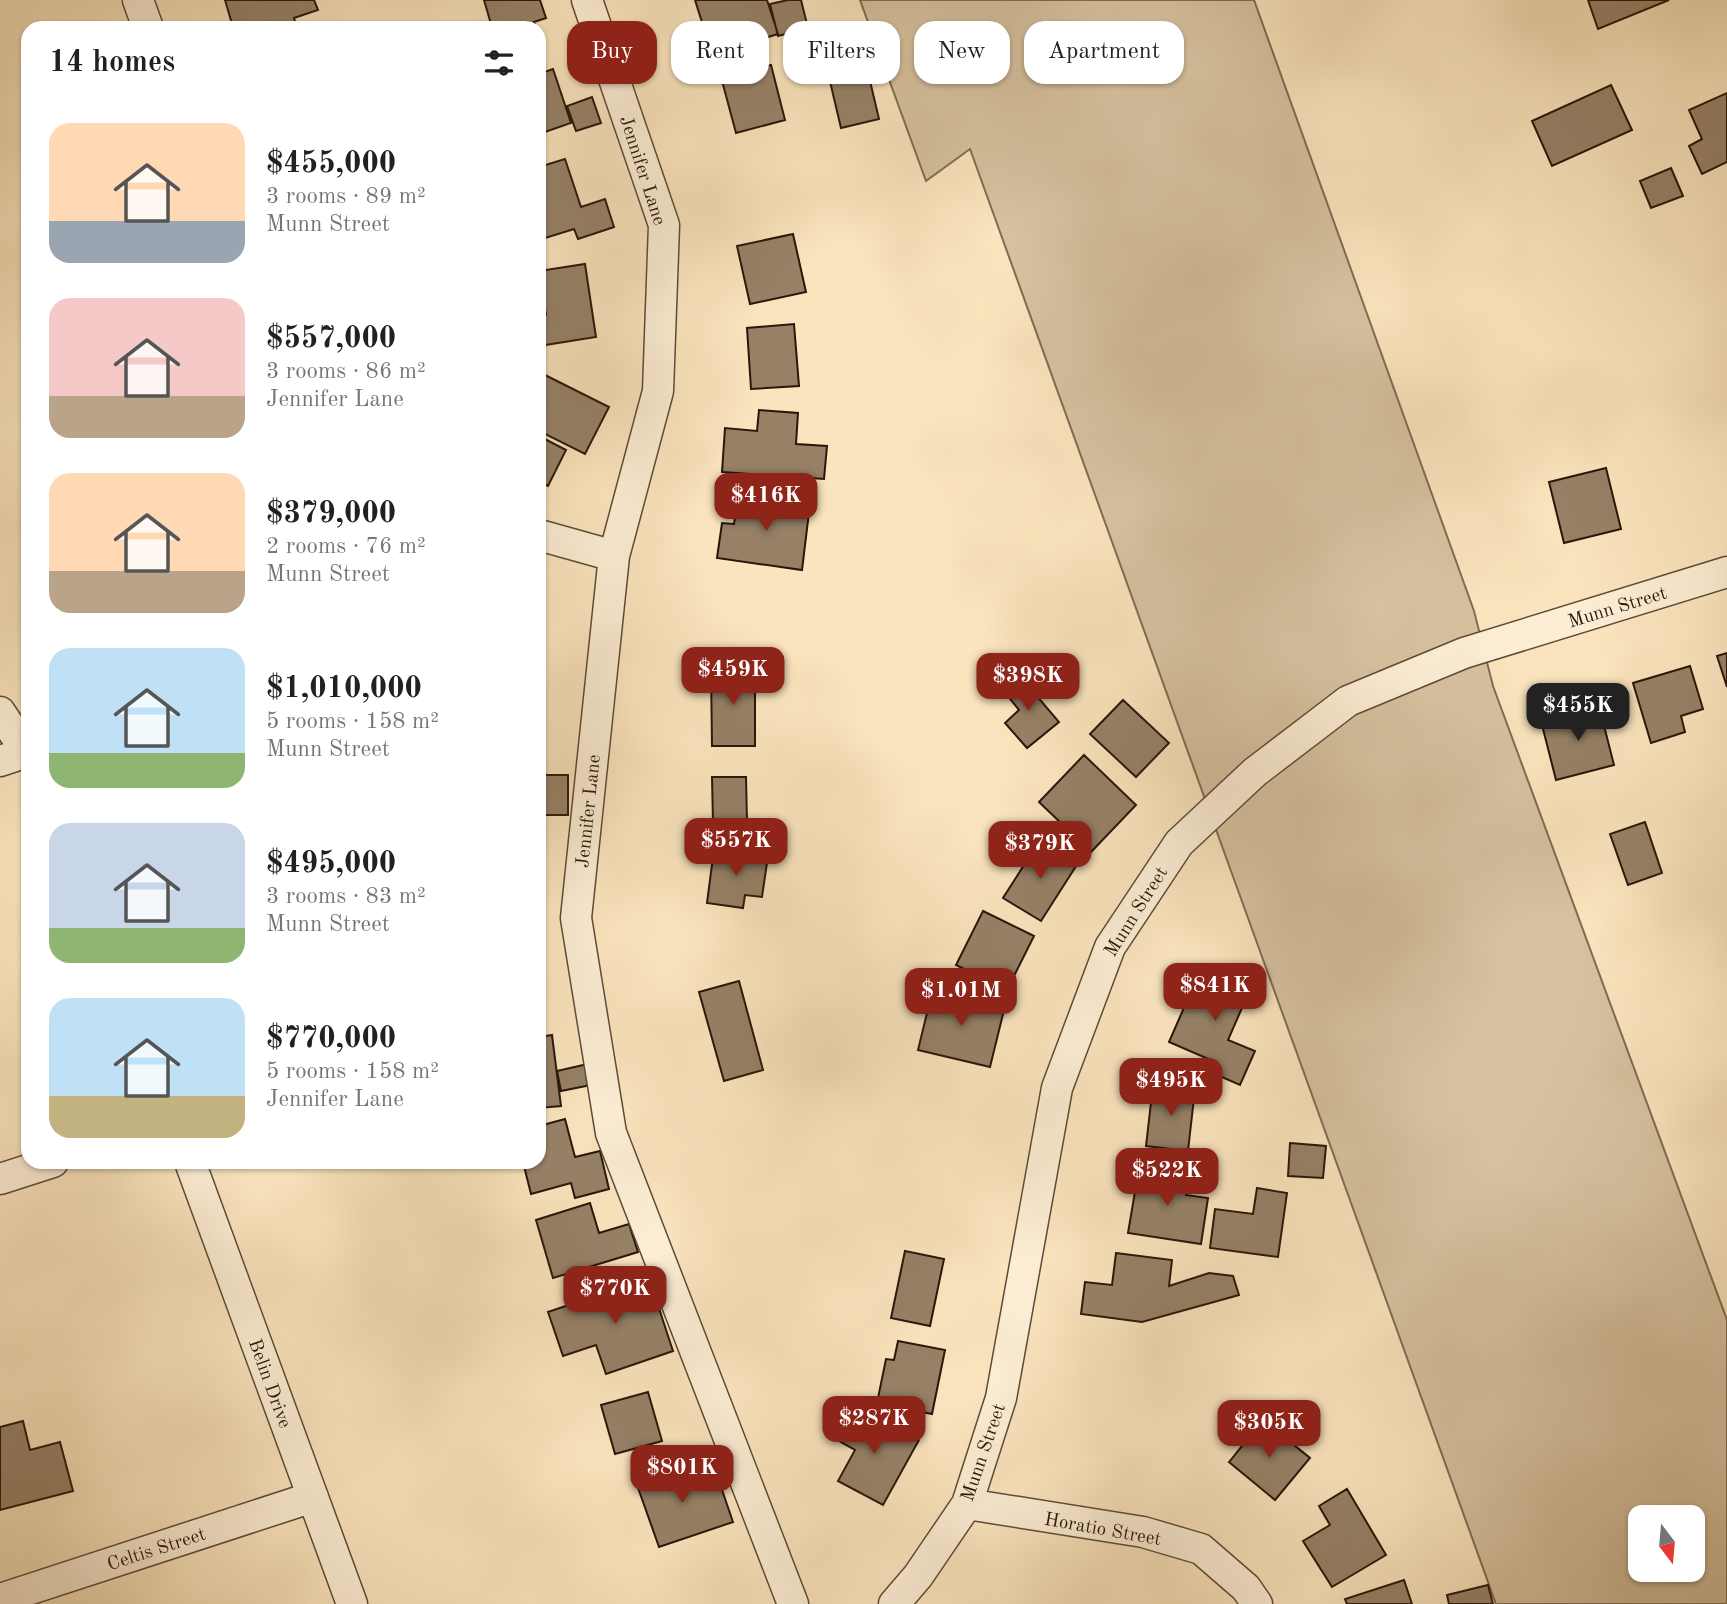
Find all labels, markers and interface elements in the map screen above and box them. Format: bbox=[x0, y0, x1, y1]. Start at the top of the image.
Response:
chip: Buy bbox=[567, 21, 657, 84]
chip: Rent bbox=[671, 21, 769, 84]
chip: Filters bbox=[783, 21, 900, 84]
chip: New bbox=[914, 21, 1010, 84]
chip: Apartment bbox=[1024, 21, 1184, 84]
icon: filters bbox=[480, 44, 518, 82]
text: 14 homes bbox=[49, 48, 175, 78]
street label: Jennifer Lane bbox=[615, 114, 668, 228]
text: $455,000 bbox=[266, 149, 396, 179]
icon: home bbox=[105, 151, 189, 235]
text: 3 rooms · 89 m² bbox=[266, 185, 426, 208]
text: Munn Street bbox=[266, 213, 390, 236]
text: $557,000 bbox=[266, 324, 396, 354]
icon: home bbox=[105, 326, 189, 410]
text: 3 rooms · 86 m² bbox=[266, 360, 426, 383]
text: Jennifer Lane bbox=[266, 388, 404, 411]
pin: $416K bbox=[717, 474, 815, 533]
text: $416K bbox=[730, 484, 802, 507]
text: $379,000 bbox=[266, 499, 396, 529]
icon: home bbox=[105, 501, 189, 585]
text: 2 rooms · 76 m² bbox=[266, 535, 426, 558]
text: Munn Street bbox=[266, 563, 390, 586]
street label: Munn Street bbox=[1566, 584, 1669, 632]
pin: $459K bbox=[684, 648, 782, 707]
pin: $398K bbox=[979, 654, 1077, 713]
text: $459K bbox=[697, 658, 769, 681]
text: $398K bbox=[992, 664, 1064, 687]
text: $1,010,000 bbox=[266, 674, 422, 704]
icon: home bbox=[105, 676, 189, 760]
pin: $455K bbox=[1529, 684, 1627, 743]
text: $455K bbox=[1542, 694, 1614, 717]
text: 5 rooms · 158 m² bbox=[266, 710, 439, 733]
text: Munn Street bbox=[266, 738, 390, 761]
street label: Jennifer Lane bbox=[574, 754, 605, 869]
pin: $557K bbox=[687, 818, 785, 878]
pin: $379K bbox=[991, 822, 1089, 881]
text: $557K bbox=[700, 829, 772, 852]
text: $379K bbox=[1004, 832, 1076, 855]
text: $495,000 bbox=[266, 849, 396, 879]
icon: home bbox=[105, 851, 189, 935]
street label: Munn Street bbox=[1102, 864, 1172, 961]
text: 3 rooms · 83 m² bbox=[266, 885, 426, 908]
text: Munn Street bbox=[266, 913, 390, 936]
pin: $841K bbox=[1166, 964, 1264, 1023]
pin: $1.01M bbox=[904, 968, 1018, 1028]
text: $841K bbox=[1179, 974, 1251, 997]
text: $1.01M bbox=[921, 979, 1001, 1002]
text: $770,000 bbox=[266, 1024, 396, 1054]
icon: home bbox=[105, 1026, 189, 1110]
pin: $495K bbox=[1122, 1058, 1220, 1118]
text: 5 rooms · 158 m² bbox=[266, 1060, 439, 1083]
text: $495K bbox=[1135, 1069, 1207, 1092]
text: Jennifer Lane bbox=[266, 1088, 404, 1111]
pin: $522K bbox=[1118, 1148, 1216, 1208]
text: $522K bbox=[1131, 1159, 1203, 1182]
pin: $770K bbox=[566, 1266, 664, 1326]
text: $770K bbox=[579, 1277, 651, 1300]
street label: Belin Drive bbox=[244, 1337, 294, 1431]
pin: $287K bbox=[825, 1396, 923, 1456]
pin: $305K bbox=[1220, 1400, 1318, 1460]
street label: Munn Street bbox=[959, 1401, 1010, 1504]
text: $287K bbox=[838, 1407, 910, 1430]
text: $305K bbox=[1233, 1411, 1305, 1434]
pin: $801K bbox=[633, 1446, 731, 1505]
text: $801K bbox=[646, 1456, 718, 1479]
north arrow bbox=[1628, 1505, 1704, 1582]
map controls bbox=[1628, 1505, 1705, 1582]
street label: Horatio Street bbox=[1043, 1511, 1163, 1550]
street label: Celtis Street bbox=[105, 1526, 208, 1575]

